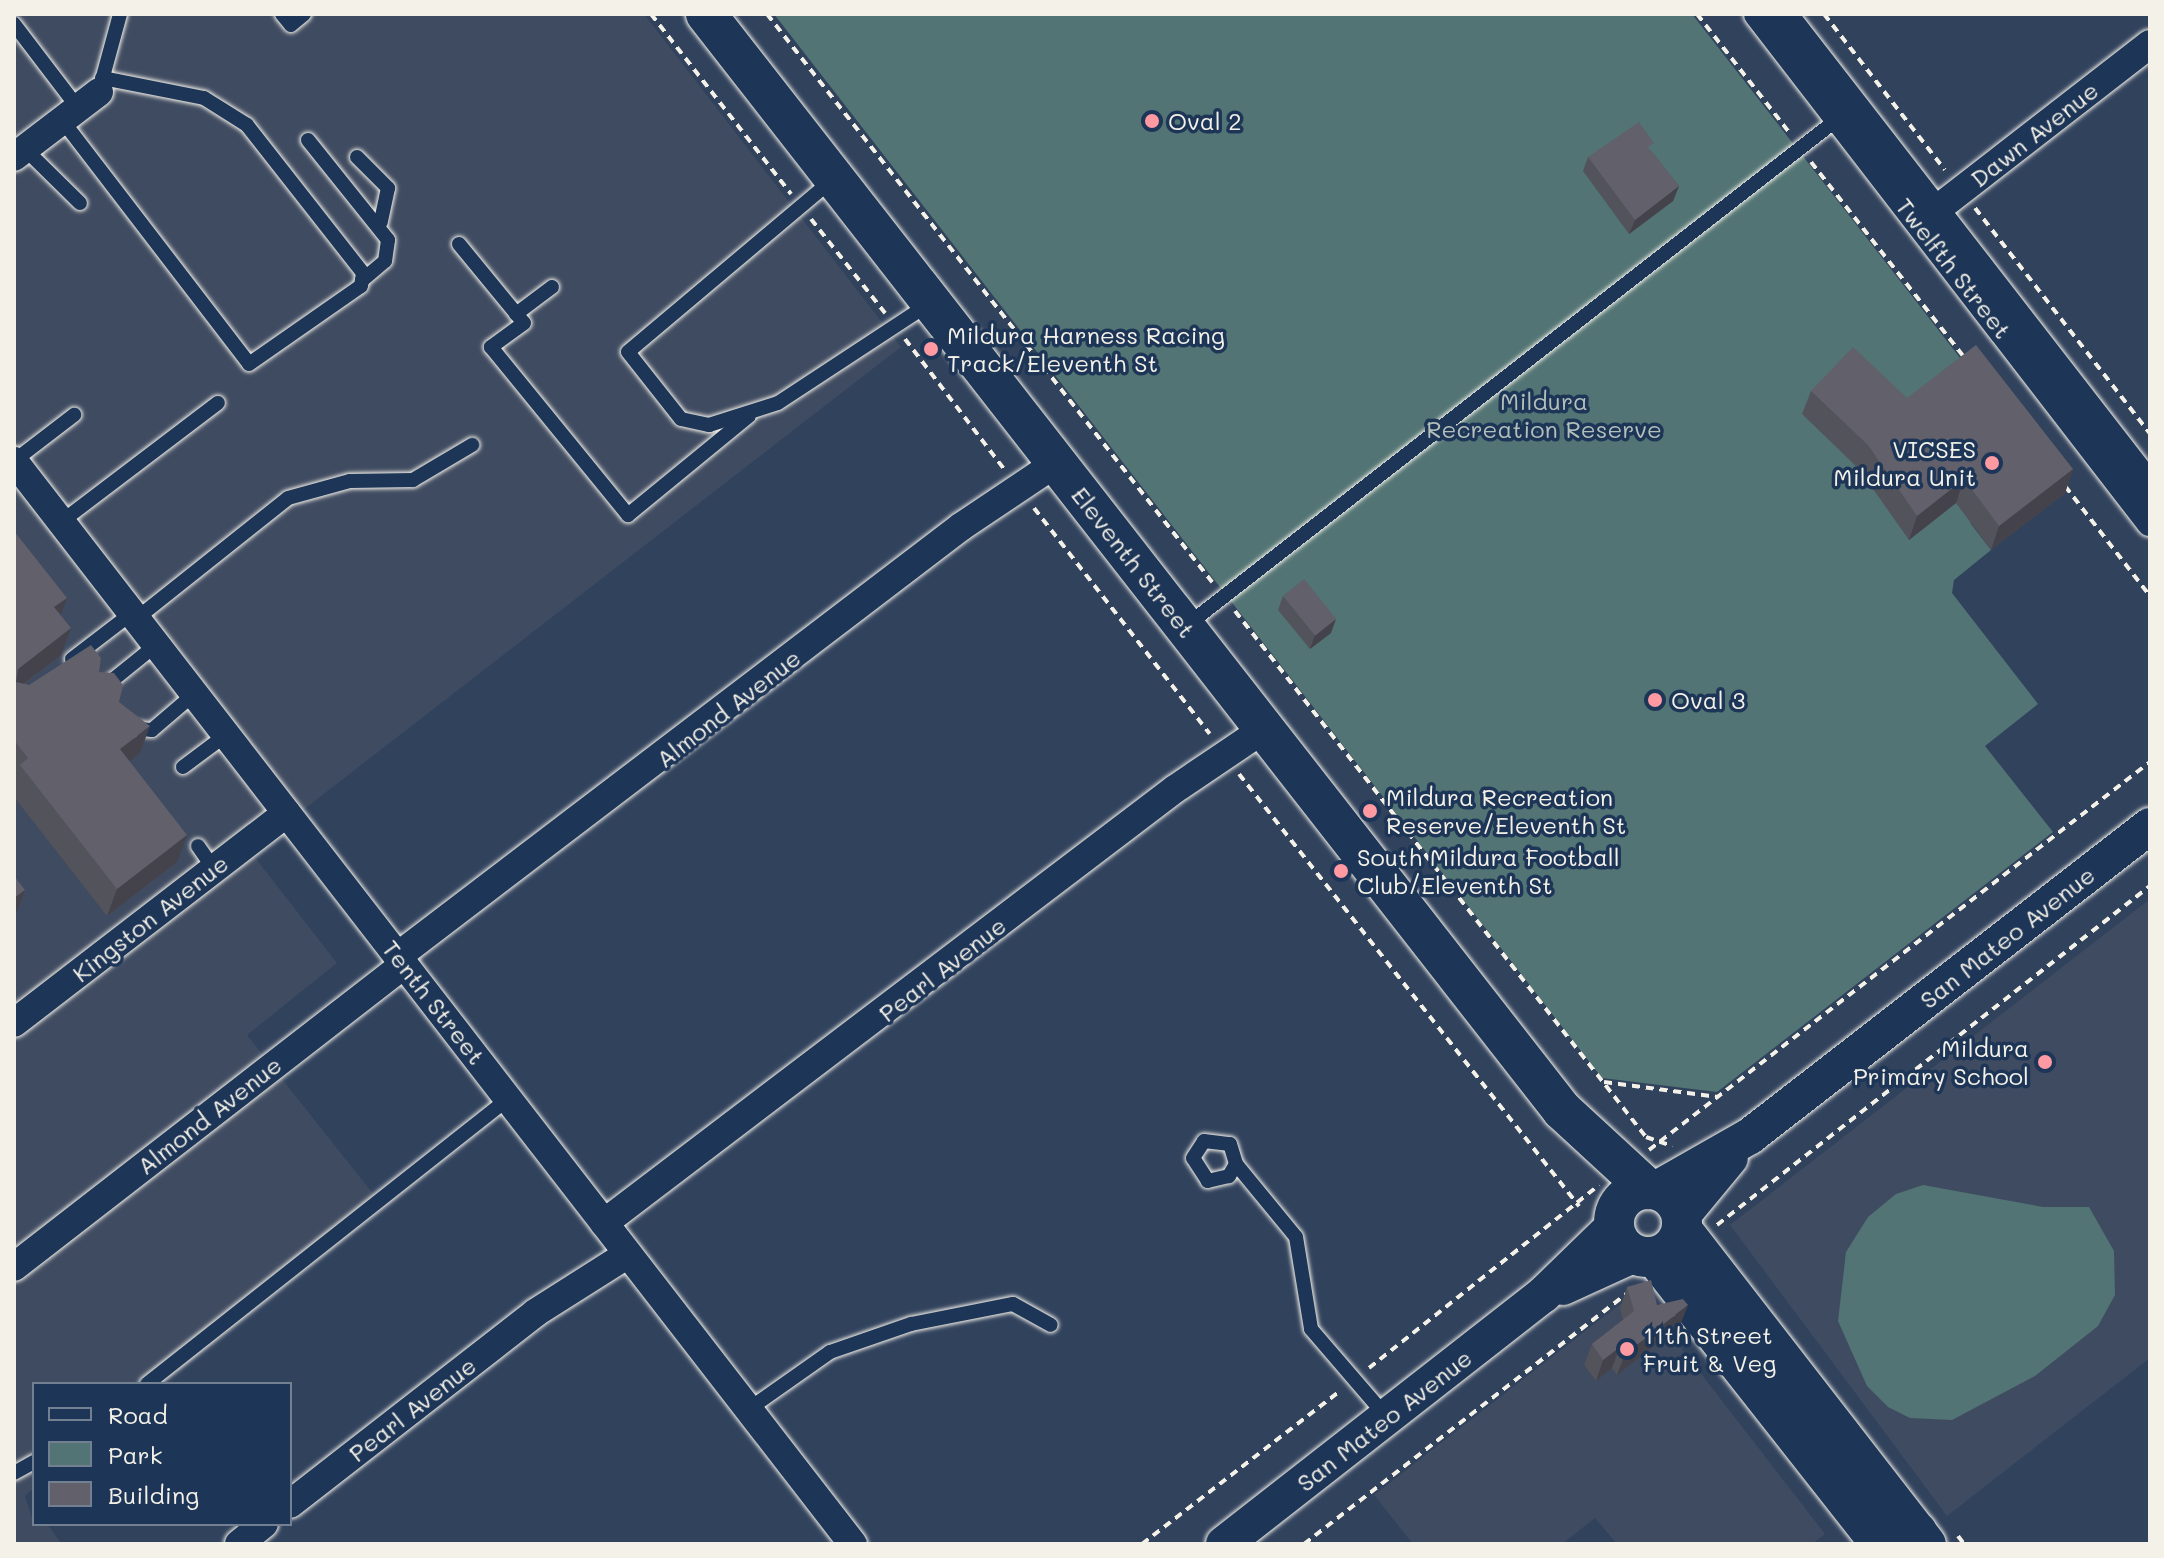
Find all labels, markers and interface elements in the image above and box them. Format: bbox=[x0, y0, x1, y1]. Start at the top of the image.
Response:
street label: Dawn Avenue bbox=[1964, 75, 2104, 193]
place label: Oval 2 bbox=[1168, 107, 1242, 135]
marker: Oval 2 bbox=[1143, 112, 1161, 130]
street label: Twelfth Street bbox=[1890, 192, 2018, 344]
place label: Mildura Harness Racing Track/Eleventh St bbox=[947, 321, 1225, 377]
marker: Mildura Harness Racing Track/Eleventh St bbox=[922, 340, 940, 358]
park label: Mildura Recreation Reserve bbox=[1426, 387, 1662, 443]
place label: VICSES Mildura Unit bbox=[1833, 435, 1976, 491]
marker: VICSES Mildura Unit bbox=[1983, 454, 2001, 472]
street label: Eleventh Street bbox=[1066, 481, 1202, 643]
street label: Almond Avenue bbox=[650, 643, 806, 773]
place label: Oval 3 bbox=[1671, 686, 1745, 714]
marker: Oval 3 bbox=[1646, 691, 1664, 709]
place label: Mildura Recreation Reserve/Eleventh St bbox=[1386, 783, 1626, 839]
marker: Mildura Recreation Reserve/Eleventh St bbox=[1361, 802, 1379, 820]
place label: South Mildura Football Club/Eleventh St bbox=[1357, 843, 1620, 899]
street label: Kingston Avenue bbox=[66, 848, 234, 988]
street label: San Mateo Avenue bbox=[1914, 860, 2100, 1014]
marker: South Mildura Football Club/Eleventh St bbox=[1332, 862, 1350, 880]
street label: Pearl Avenue bbox=[873, 910, 1011, 1028]
street label: Tenth Street bbox=[377, 934, 491, 1070]
place label: Mildura Primary School bbox=[1853, 1034, 2029, 1090]
street label: Almond Avenue bbox=[131, 1050, 287, 1180]
marker: Mildura Primary School bbox=[2036, 1053, 2054, 1071]
place label: 11th Street Fruit & Veg bbox=[1643, 1321, 1776, 1377]
marker: 11th Street Fruit & Veg bbox=[1618, 1340, 1636, 1358]
street label: San Mateo Avenue bbox=[1291, 1343, 1477, 1497]
street label: Pearl Avenue bbox=[343, 1350, 481, 1468]
legend bbox=[32, 1382, 292, 1526]
text: Road bbox=[108, 1399, 168, 1430]
text: Park bbox=[108, 1439, 162, 1470]
text: Building bbox=[108, 1479, 199, 1510]

